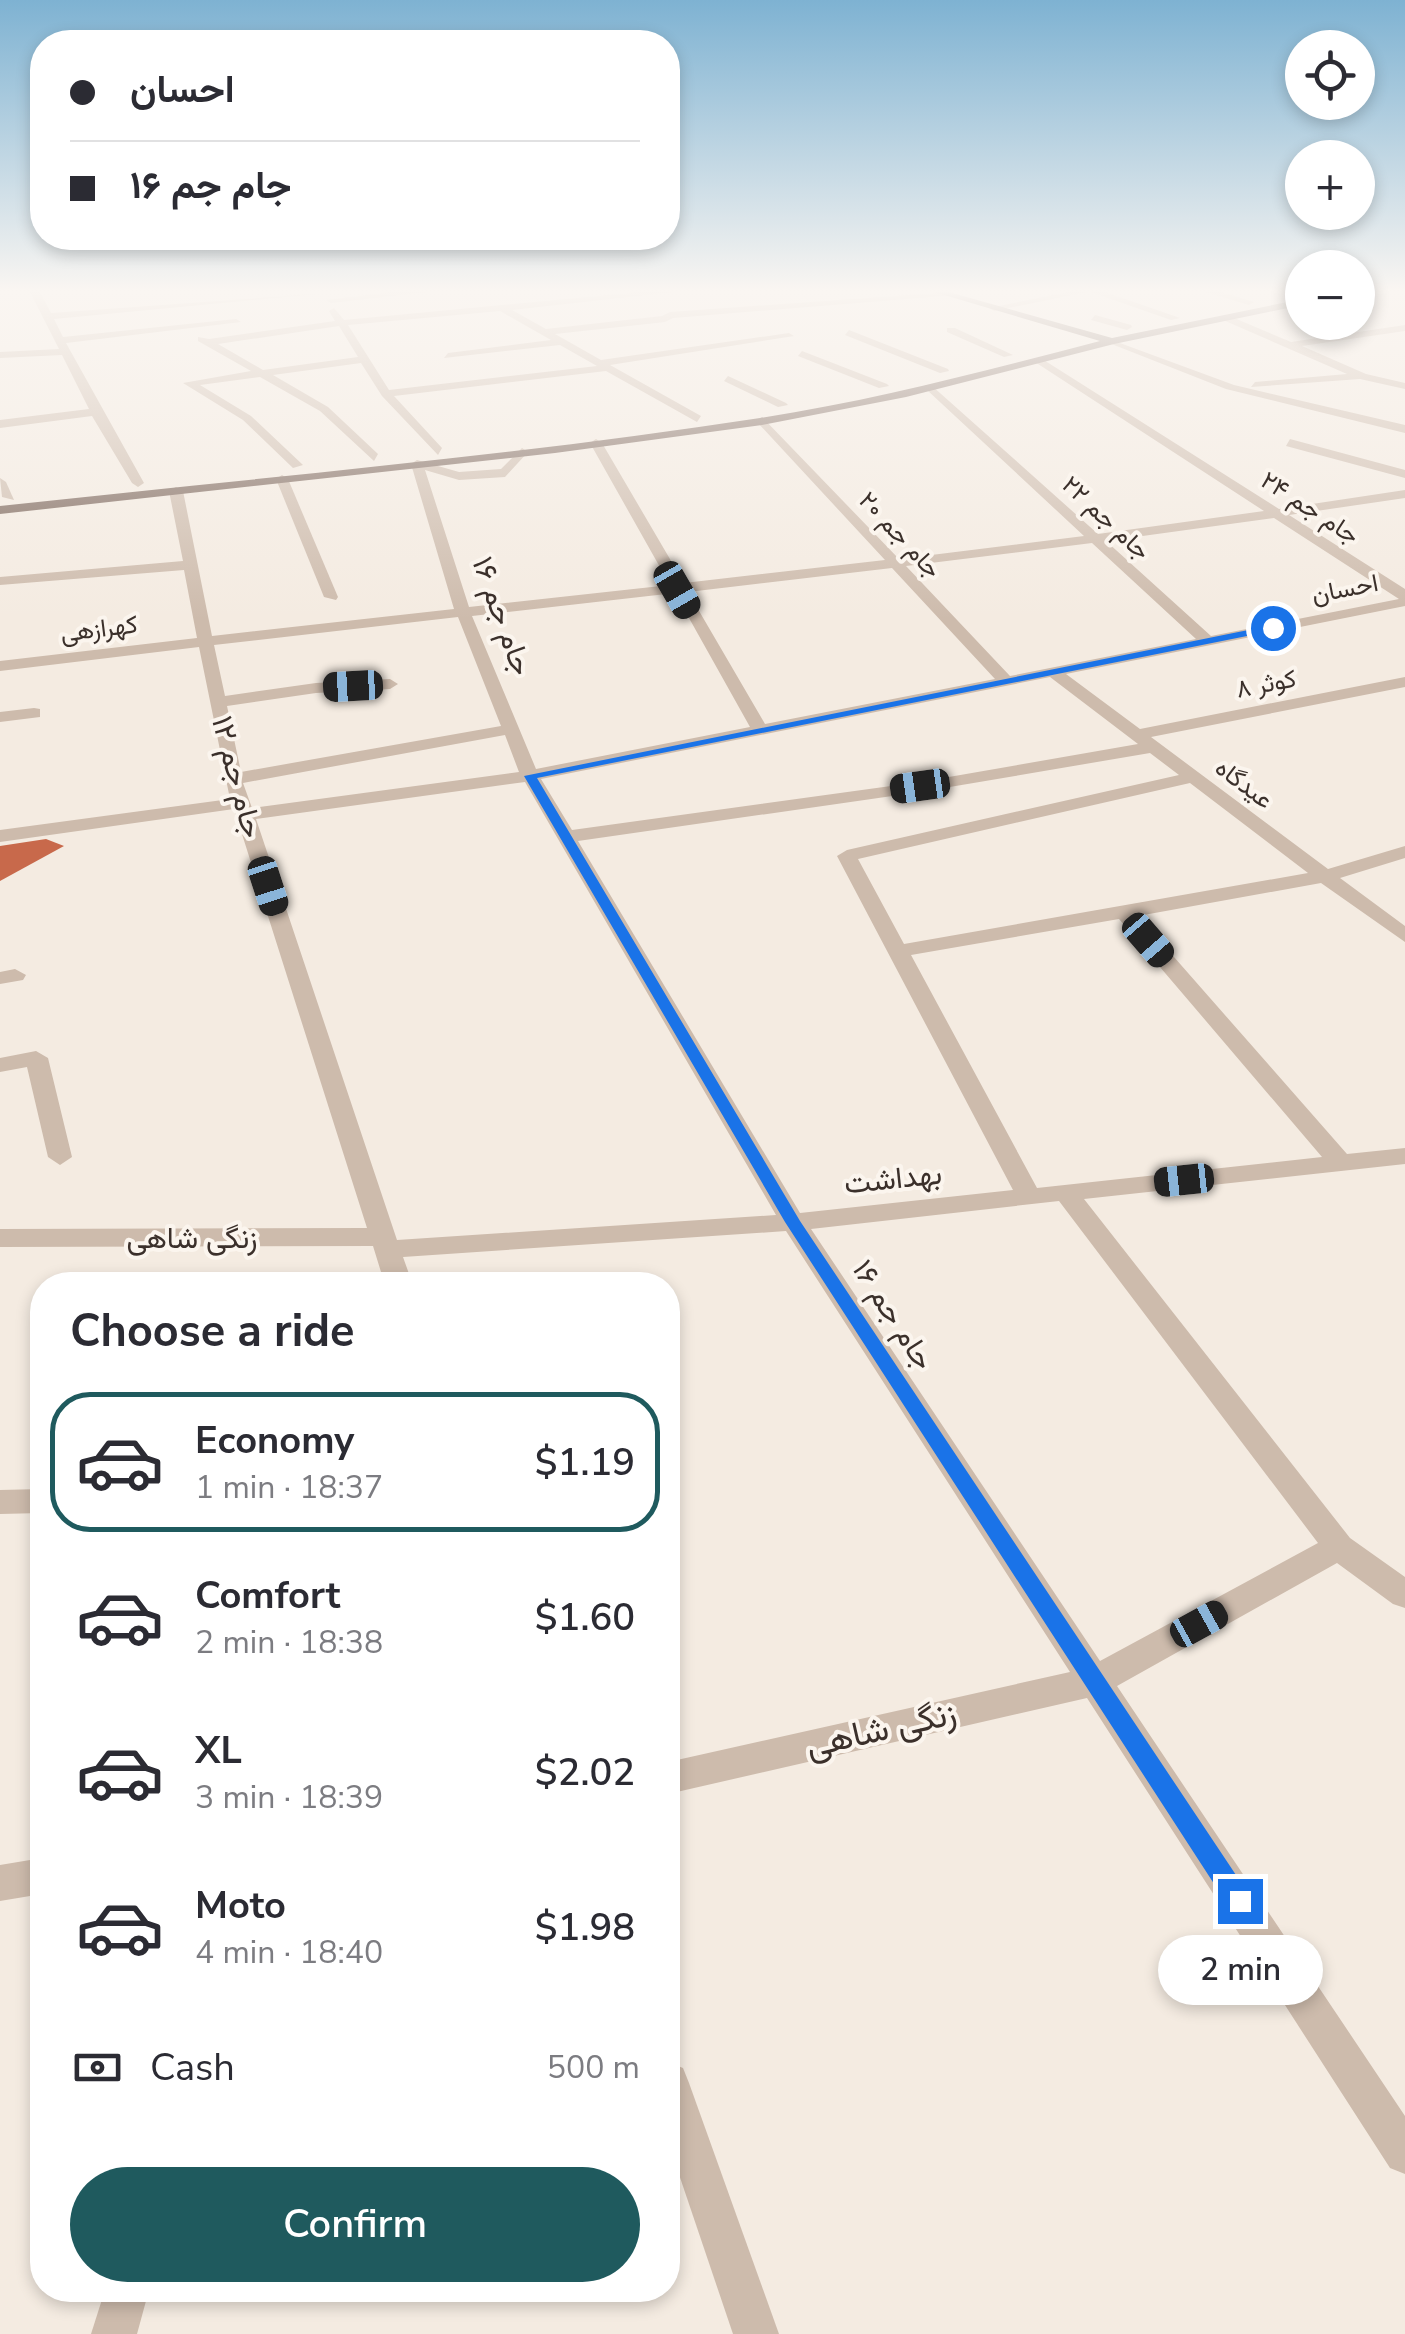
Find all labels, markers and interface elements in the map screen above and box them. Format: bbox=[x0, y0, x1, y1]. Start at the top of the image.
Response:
map controls bbox=[1285, 30, 1375, 340]
button: locate bbox=[1285, 30, 1375, 120]
text: احسان bbox=[130, 64, 235, 115]
button: + bbox=[1285, 140, 1375, 230]
text: جام جم ۱۶ bbox=[130, 160, 291, 211]
button: − bbox=[1285, 250, 1375, 340]
street label: جام جم ۲۴ bbox=[1254, 464, 1366, 552]
street label: جام جم ۲۲ bbox=[1054, 468, 1158, 568]
street label: جام جم ۲۰ bbox=[851, 484, 949, 586]
street label: جام جم ۱۶ bbox=[462, 551, 542, 681]
car bbox=[649, 557, 705, 623]
street label: احسان bbox=[1309, 566, 1381, 612]
route start bbox=[1251, 606, 1296, 651]
street label: کهرازهی bbox=[58, 607, 140, 651]
street label: کوثر ۸ bbox=[1233, 662, 1299, 706]
car bbox=[322, 669, 384, 703]
street label: جام جم ۱۲ bbox=[201, 711, 273, 843]
street label: عیدگاه bbox=[1208, 751, 1280, 817]
car bbox=[888, 767, 952, 805]
car bbox=[244, 853, 292, 919]
car bbox=[1117, 908, 1179, 972]
street label: بهداشت bbox=[842, 1153, 944, 1205]
car bbox=[1153, 1162, 1215, 1198]
street label: زنگی شاهی bbox=[126, 1218, 258, 1259]
street label: جام جم ۱۶ bbox=[842, 1252, 944, 1378]
text: Choose a ride bbox=[70, 1301, 355, 1362]
text: Economy bbox=[195, 1415, 354, 1466]
icon: car bbox=[75, 1417, 165, 1507]
text: $1.19 bbox=[535, 1437, 635, 1488]
text: 1 min · 18:37 bbox=[195, 1466, 383, 1509]
text: Comfort bbox=[195, 1570, 340, 1621]
icon: car bbox=[75, 1572, 165, 1662]
text: $1.60 bbox=[535, 1592, 635, 1643]
car bbox=[1165, 1596, 1233, 1652]
text: 2 min · 18:38 bbox=[195, 1621, 383, 1664]
street label: زنگی شاهی bbox=[801, 1689, 961, 1769]
text: XL bbox=[195, 1725, 242, 1776]
icon: car bbox=[75, 1727, 165, 1817]
text: $2.02 bbox=[535, 1747, 635, 1798]
text: 3 min · 18:39 bbox=[195, 1776, 383, 1819]
route end bbox=[1218, 1879, 1263, 1924]
text: Moto bbox=[195, 1880, 286, 1931]
icon: car bbox=[75, 1882, 165, 1972]
text: $1.98 bbox=[535, 1902, 635, 1953]
text: 4 min · 18:40 bbox=[195, 1931, 383, 1974]
callout: 2 min bbox=[1158, 1936, 1322, 2006]
text: 2 min bbox=[1200, 1948, 1281, 1991]
icon: cash bbox=[70, 2040, 125, 2095]
text: Cash bbox=[150, 2042, 235, 2093]
text: 500 m bbox=[547, 2046, 640, 2089]
button: Confirm bbox=[70, 2167, 640, 2282]

